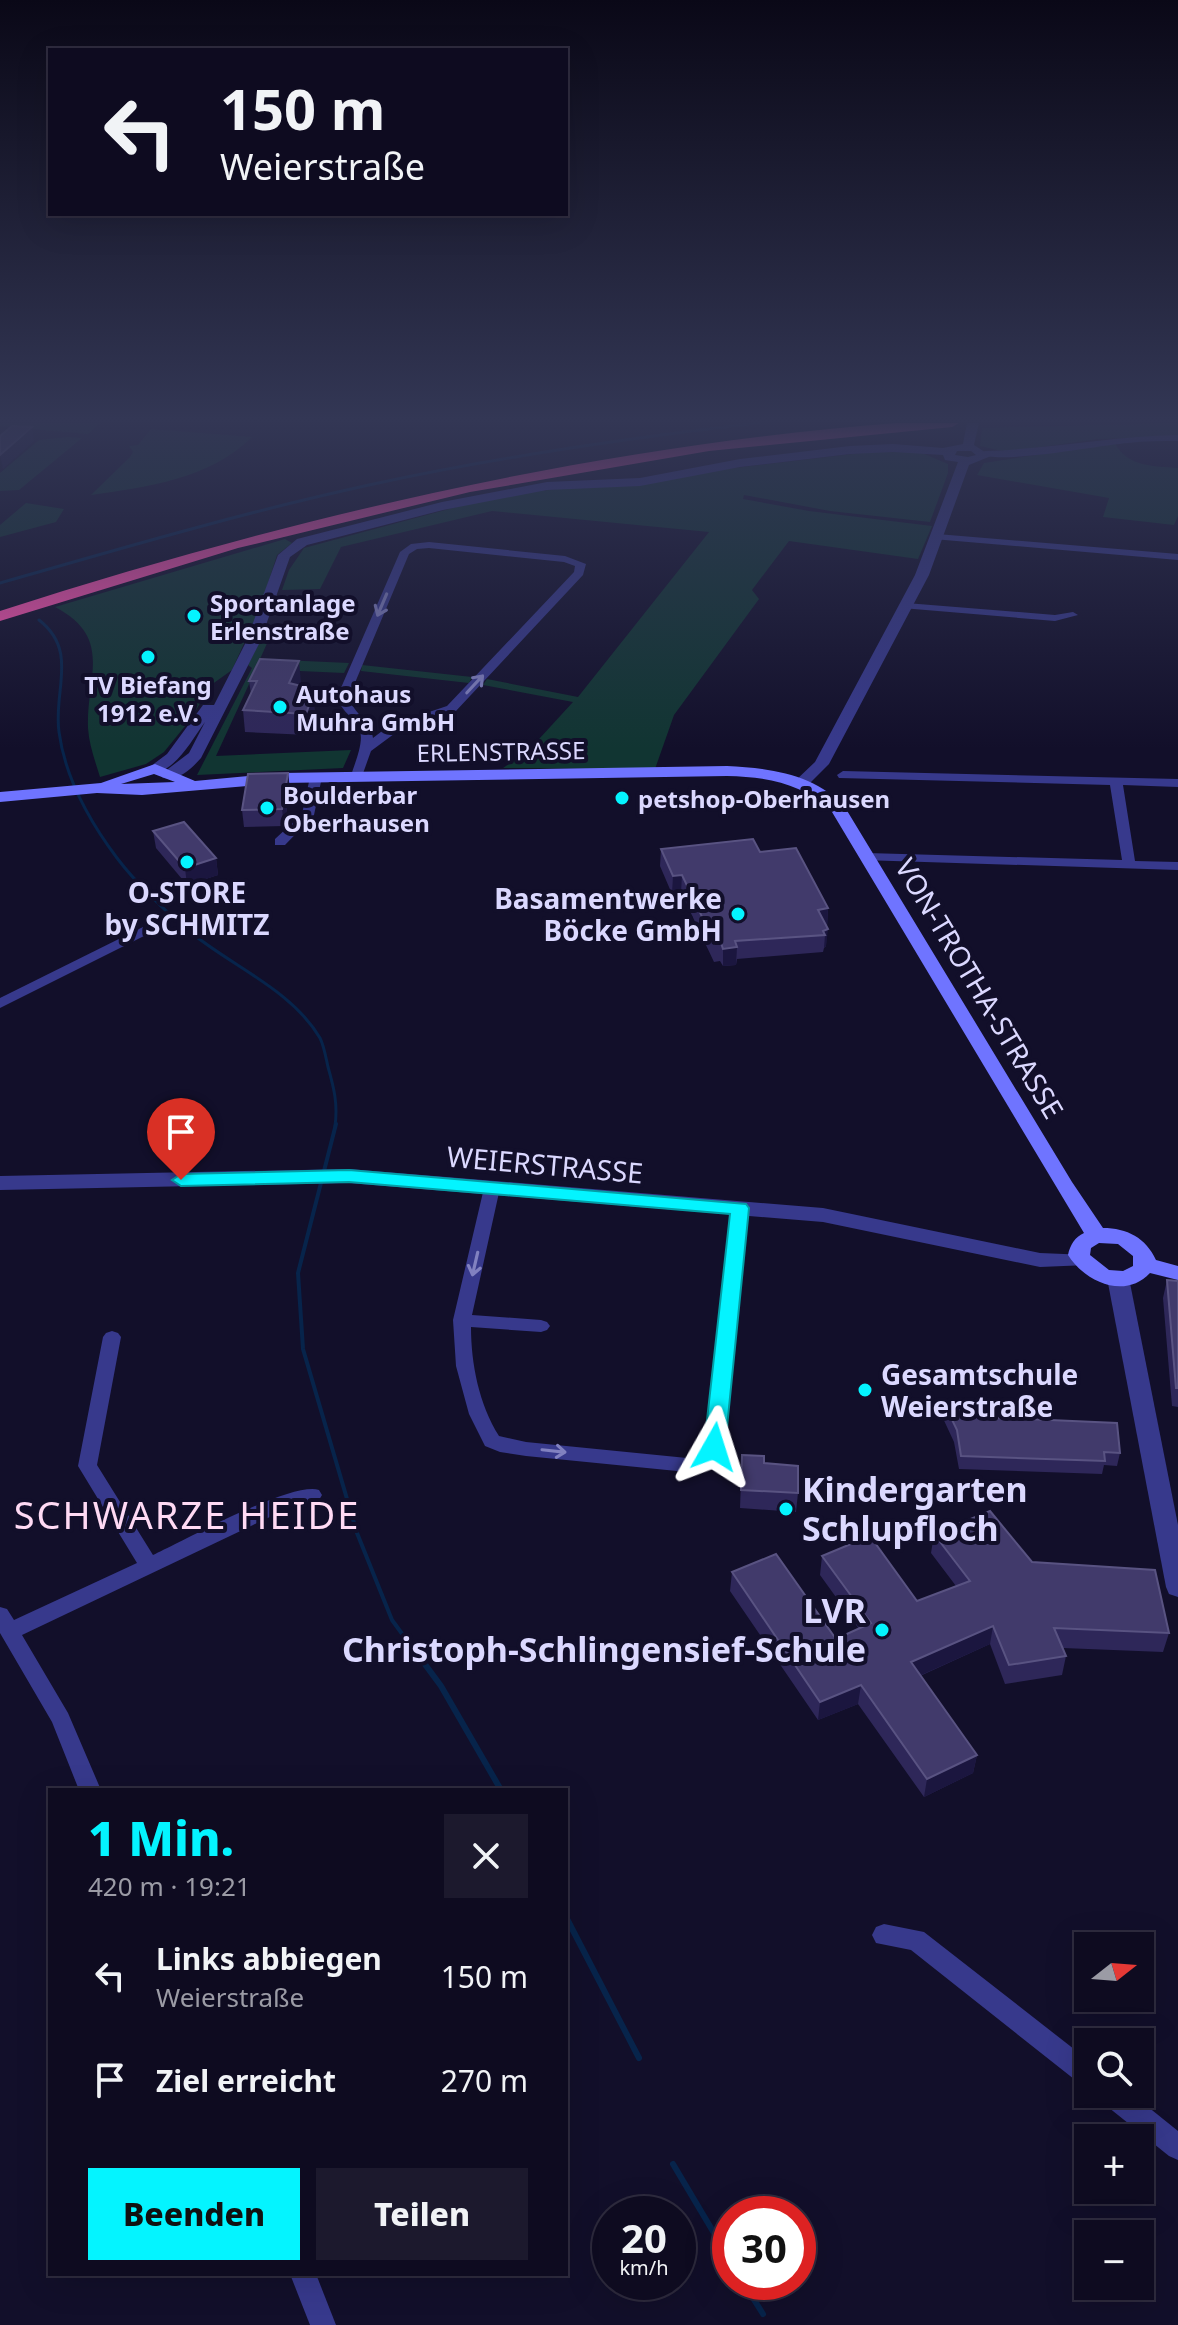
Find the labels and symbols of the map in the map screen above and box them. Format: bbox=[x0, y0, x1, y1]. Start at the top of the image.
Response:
place label: Sportanlage Erlenstraße bbox=[210, 586, 356, 647]
one-way arrow bbox=[374, 592, 388, 617]
marker: Sportanlage Erlenstraße bbox=[185, 607, 203, 625]
marker: TV Biefang 1912 e.V. bbox=[139, 648, 157, 666]
place label: TV Biefang 1912 e.V. bbox=[84, 668, 212, 729]
one-way arrow bbox=[465, 674, 484, 694]
place label: Autohaus Muhra GmbH bbox=[296, 677, 455, 738]
marker: Autohaus Muhra GmbH bbox=[271, 698, 289, 716]
street label: ERLENSTRASSE bbox=[416, 733, 586, 769]
place label: Boulderbar Oberhausen bbox=[283, 778, 430, 839]
place label: petshop-Oberhausen bbox=[638, 782, 890, 815]
marker: petshop-Oberhausen bbox=[613, 789, 631, 807]
marker: Boulderbar Oberhausen bbox=[258, 799, 276, 817]
street label: VON-TROTHA-STRASSE bbox=[887, 851, 1073, 1125]
marker: O-STORE by SCHMITZ bbox=[178, 853, 196, 871]
place label: O-STORE by SCHMITZ bbox=[105, 873, 269, 943]
place label: Basamentwerke Böcke GmbH bbox=[494, 879, 722, 949]
marker: Basamentwerke Böcke GmbH bbox=[729, 905, 747, 923]
pin bbox=[147, 1098, 215, 1180]
street label: WEIERSTRASSE bbox=[445, 1137, 645, 1191]
one-way arrow bbox=[467, 1250, 482, 1276]
place label: Gesamtschule Weierstraße bbox=[881, 1355, 1078, 1425]
marker: Gesamtschule Weierstraße bbox=[856, 1381, 874, 1399]
position arrow bbox=[672, 1405, 756, 1489]
one-way arrow bbox=[540, 1444, 567, 1459]
place label: Kindergarten Schlupfloch bbox=[802, 1466, 1028, 1551]
district label: SCHWARZE HEIDE bbox=[14, 1488, 360, 1540]
marker: Kindergarten Schlupfloch bbox=[777, 1500, 795, 1518]
place label: LVR Christoph-Schlingensief-Schule bbox=[342, 1587, 867, 1672]
marker: LVR Christoph-Schlingensief-Schule bbox=[873, 1621, 891, 1639]
north arrow bbox=[1074, 1932, 1154, 2012]
speed limit sign: 30 bbox=[712, 2196, 816, 2300]

